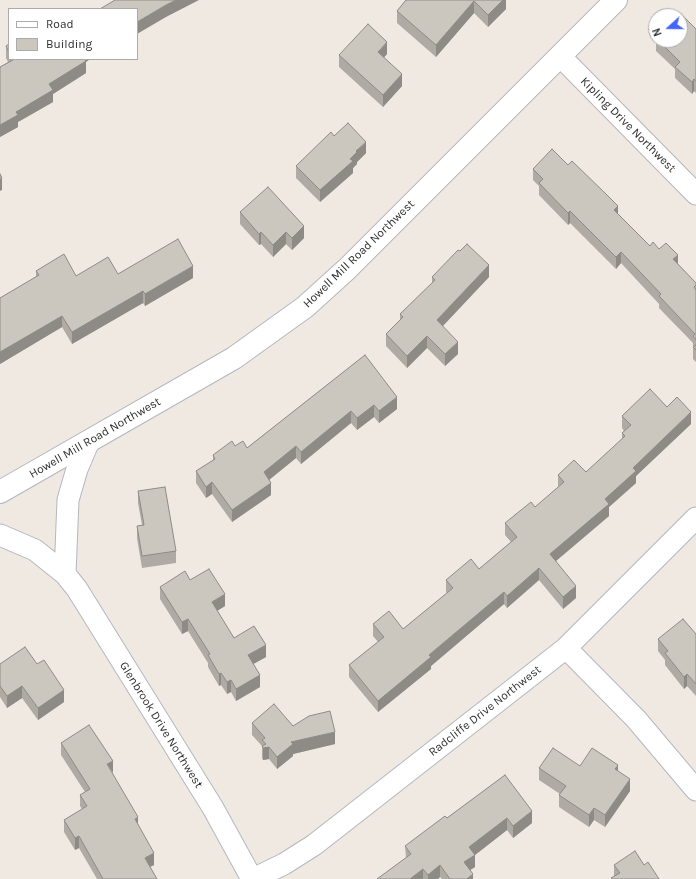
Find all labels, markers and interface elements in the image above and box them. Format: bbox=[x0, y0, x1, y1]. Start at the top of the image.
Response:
legend bbox=[8, 8, 138, 60]
north arrow bbox=[648, 8, 688, 48]
text: Road bbox=[46, 17, 74, 31]
text: N bbox=[650, 26, 665, 38]
text: Building bbox=[46, 37, 92, 51]
street label: Kipling Drive Northwest bbox=[577, 74, 679, 176]
street label: Howell Mill Road Northwest bbox=[300, 197, 418, 311]
street label: Howell Mill Road Northwest bbox=[27, 394, 163, 482]
street label: Glenbrook Drive Northwest bbox=[116, 659, 206, 791]
street label: Radcliffe Drive Northwest bbox=[426, 663, 544, 759]

